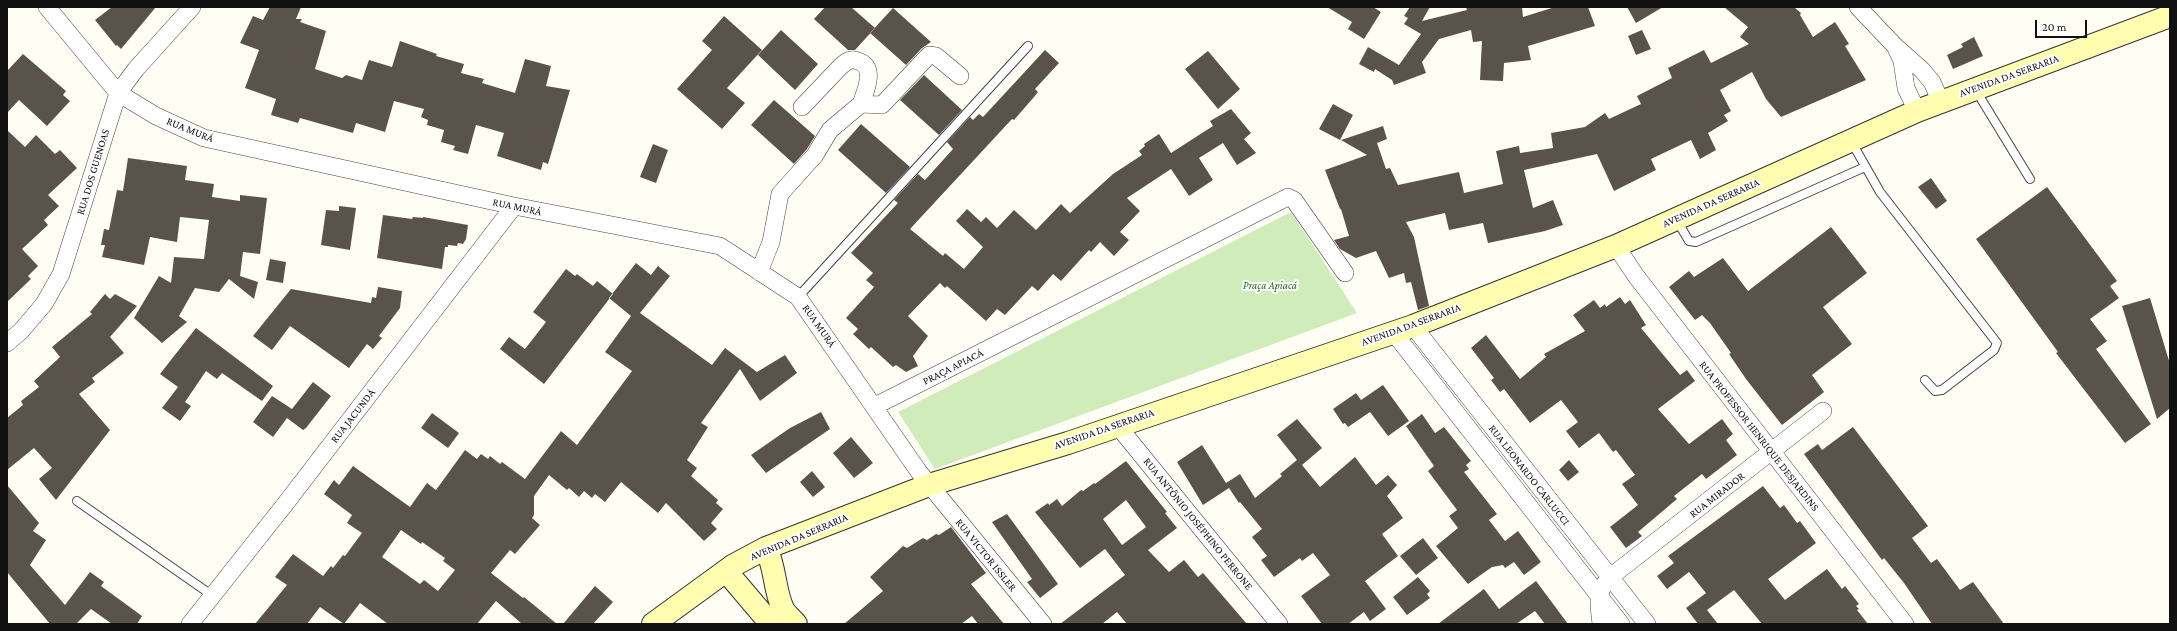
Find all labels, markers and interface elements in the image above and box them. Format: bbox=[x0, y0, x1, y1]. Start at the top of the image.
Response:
scale bar bbox=[2037, 12, 2089, 38]
text: 20 m bbox=[2042, 20, 2066, 34]
street label: AVENIDA DA SERRARIA bbox=[1957, 52, 2061, 100]
street label: RUA MURÁ bbox=[165, 115, 215, 145]
street label: RUA DOS GUENOAS bbox=[74, 127, 112, 217]
street label: AVENIDA DA SERRARIA bbox=[1660, 176, 1762, 230]
street label: RUA MURÁ bbox=[491, 195, 543, 219]
park label: Praça Apiacá bbox=[1243, 279, 1297, 293]
street label: AVENIDA DA SERRARIA bbox=[1359, 301, 1463, 349]
street label: RUA MURÁ bbox=[799, 302, 839, 350]
street label: PRAÇA APIACÁ bbox=[921, 346, 985, 388]
street label: RUA PROFESSOR HENRIQUE DESJARDINS bbox=[1696, 358, 1822, 514]
street label: RUA JACUNDÁ bbox=[328, 386, 378, 446]
street label: AVENIDA DA SERRARIA bbox=[1052, 406, 1156, 452]
street label: RUA LEONARDO CARLUCCI bbox=[1486, 422, 1572, 528]
street label: RUA ANTÔNIO JOSÉPHINO PERRONE bbox=[1140, 455, 1256, 593]
street label: RUA MIRADOR bbox=[1687, 469, 1747, 521]
street label: AVENIDA DA SERRARIA bbox=[748, 510, 850, 564]
street label: RUA VICTOR ISSLER bbox=[953, 516, 1019, 594]

